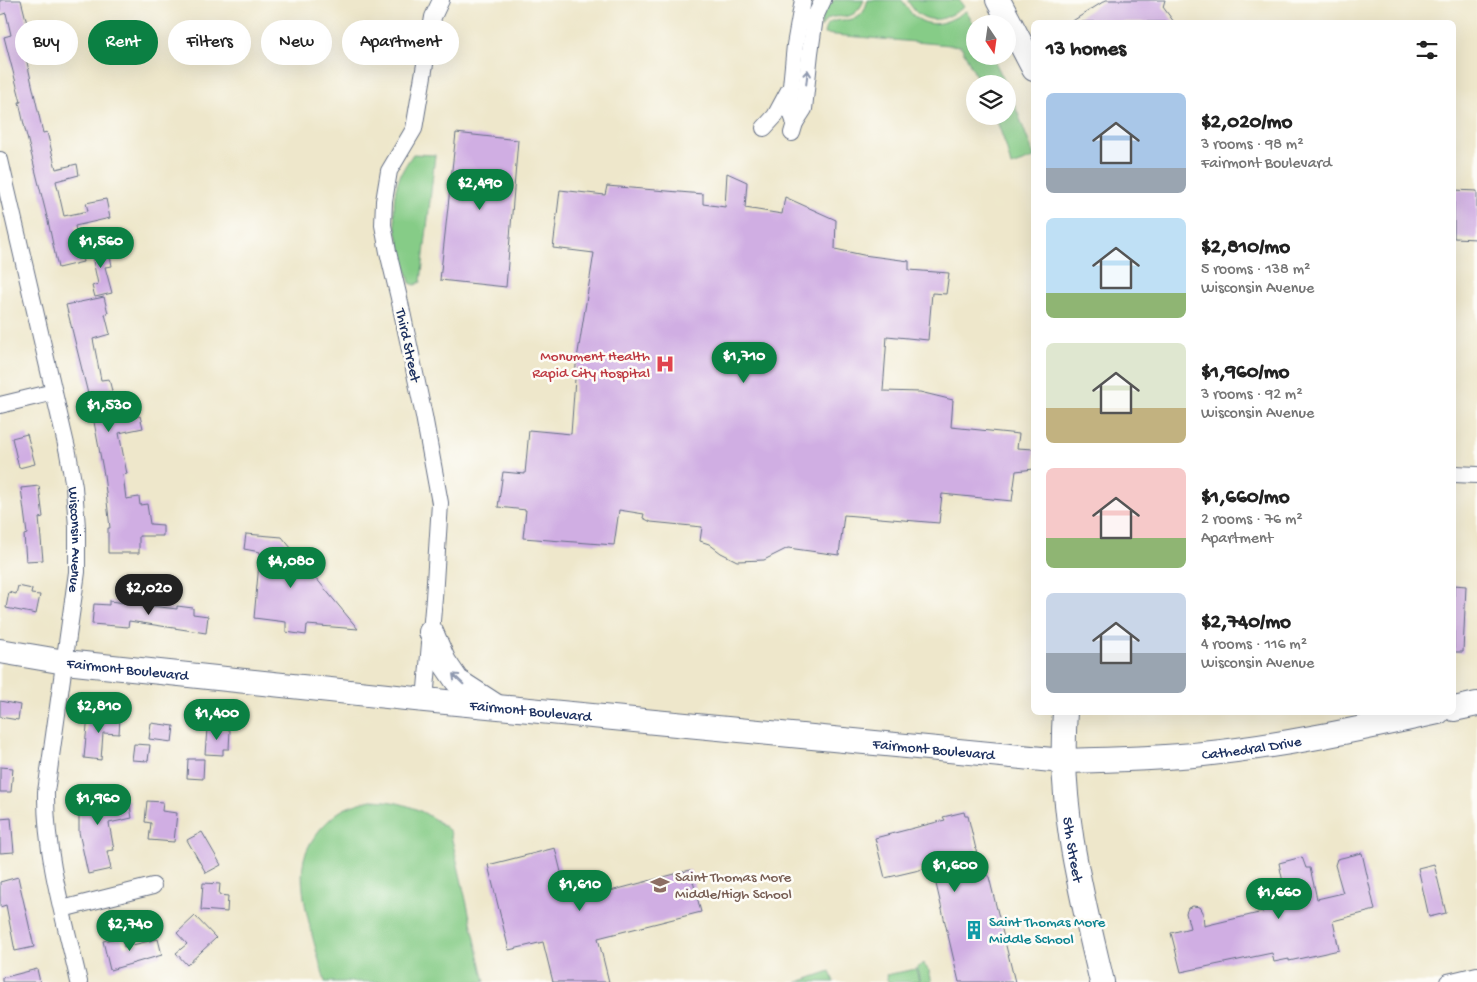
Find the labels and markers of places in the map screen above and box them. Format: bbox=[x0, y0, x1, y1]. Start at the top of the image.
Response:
pin: $2,490 bbox=[439, 168, 521, 211]
pin: $1,560 bbox=[60, 226, 142, 269]
pin: $1,710 bbox=[703, 342, 785, 384]
place label: Monument Health Rapid City Hospital bbox=[532, 348, 650, 383]
hospital icon: Monument Health Rapid City Hospital bbox=[654, 353, 676, 375]
pin: $1,530 bbox=[68, 390, 150, 433]
pin: $4,080 bbox=[250, 546, 332, 589]
pin: $2,020 bbox=[108, 574, 190, 616]
pin: $2,810 bbox=[58, 692, 140, 734]
pin: $1,400 bbox=[176, 698, 258, 741]
pin: $1,960 bbox=[57, 784, 139, 826]
pin: $1,600 bbox=[914, 850, 996, 893]
place label: Saint Thomas More Middle/High School bbox=[675, 869, 792, 904]
pin: $1,610 bbox=[539, 870, 621, 912]
school or university icon: Saint Thomas More Middle/High School bbox=[649, 874, 671, 896]
pin: $1,660 bbox=[1238, 878, 1320, 920]
pin: $2,740 bbox=[89, 910, 171, 952]
place label: Saint Thomas More Middle School bbox=[989, 914, 1106, 949]
building icon: Saint Thomas More Middle School bbox=[963, 919, 985, 941]

